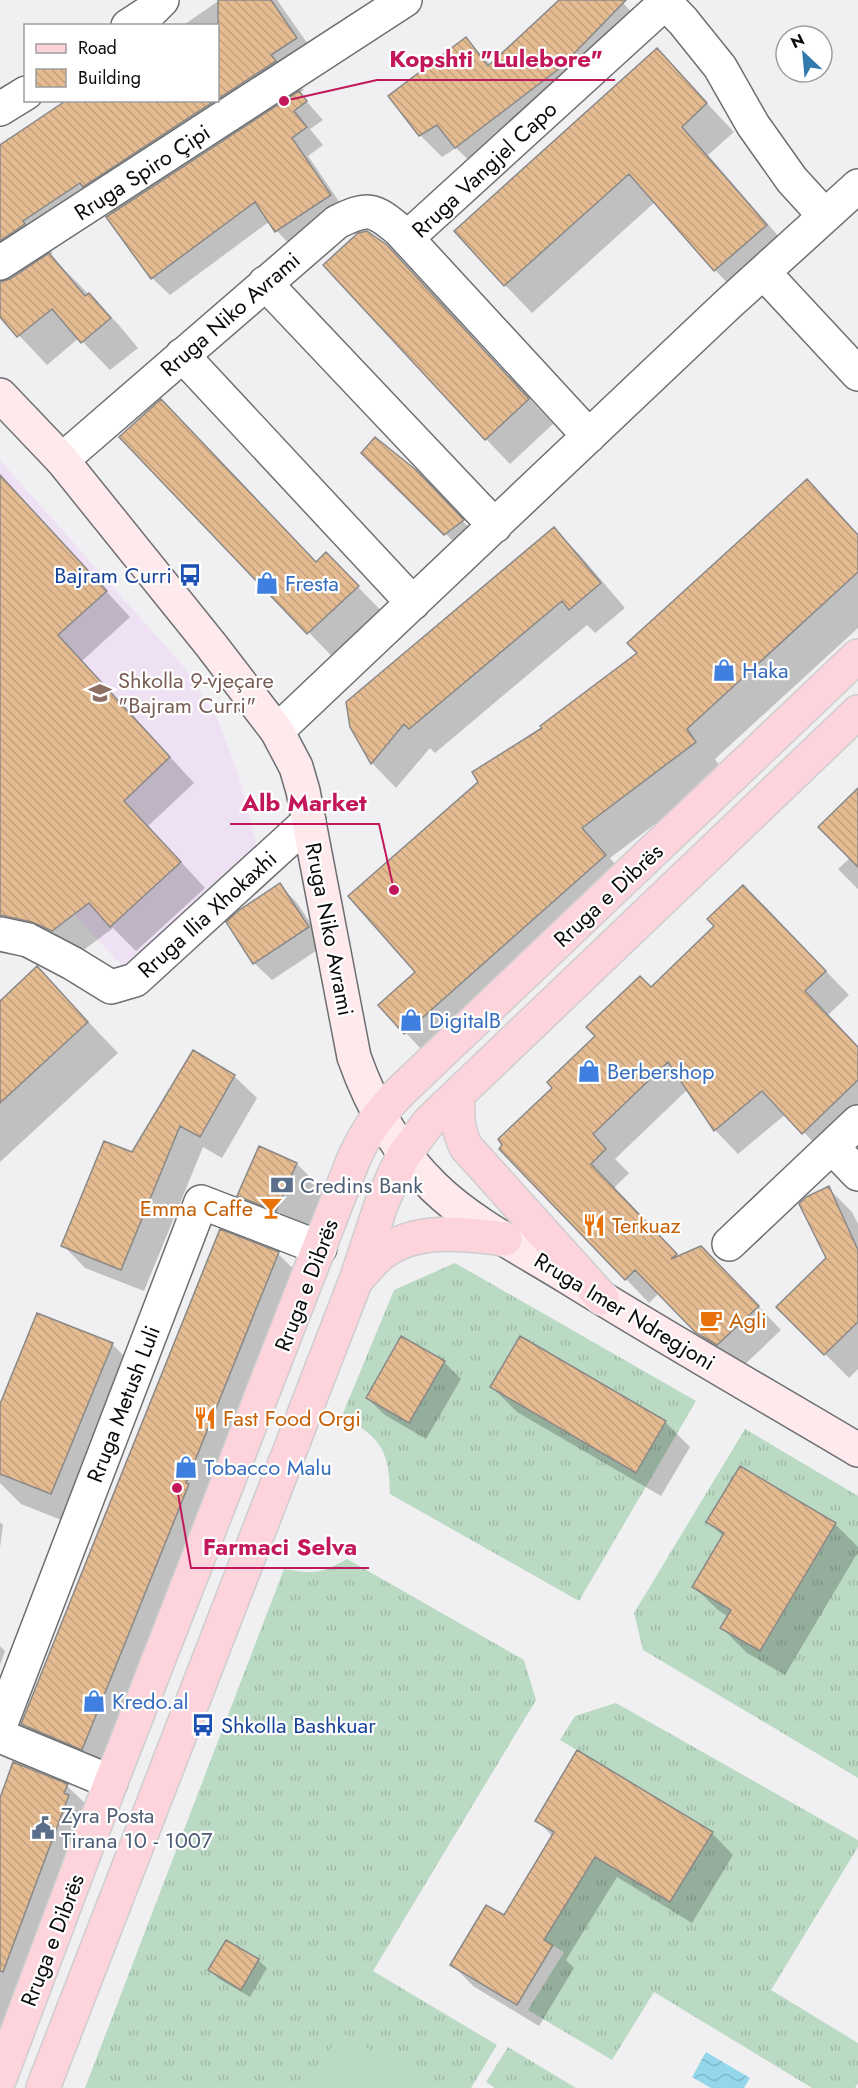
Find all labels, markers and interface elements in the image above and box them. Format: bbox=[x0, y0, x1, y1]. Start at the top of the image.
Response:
legend bbox=[24, 24, 219, 102]
north arrow bbox=[774, 24, 834, 84]
text: N bbox=[787, 28, 808, 54]
text: Road bbox=[78, 35, 117, 61]
callout: Kopshti "Lulebore" bbox=[377, 38, 615, 80]
text: Kopshti "Lulebore" bbox=[389, 41, 603, 76]
text: Building bbox=[78, 65, 141, 91]
street label: Rruga Vangjel Capo bbox=[404, 93, 564, 245]
street label: Rruga Spiro Çipi bbox=[68, 116, 216, 228]
street label: Rruga Niko Avrami bbox=[153, 244, 307, 384]
place label: Bajram Curri bbox=[54, 559, 172, 591]
bus stop icon: Bajram Curri bbox=[177, 562, 203, 588]
place label: Fresta bbox=[285, 567, 339, 599]
shop icon: Fresta bbox=[254, 570, 280, 596]
place label: Haka bbox=[742, 654, 789, 686]
shop icon: Haka bbox=[711, 657, 737, 683]
place label: Shkolla 9-vjeçare "Bajram Curri" bbox=[118, 664, 274, 721]
school or university icon: Shkolla 9-vjeçare "Bajram Curri" bbox=[87, 680, 113, 706]
callout: Alb Market bbox=[230, 782, 379, 824]
text: Alb Market bbox=[240, 785, 367, 820]
street label: Rruga e Dibrës bbox=[546, 836, 670, 954]
street label: Rruga Niko Avrami bbox=[298, 840, 362, 1018]
street label: Rruga Ilia Xhokaxhi bbox=[131, 843, 283, 985]
place label: DigitalB bbox=[429, 1004, 501, 1036]
shop icon: DigitalB bbox=[398, 1007, 424, 1033]
place label: Berbershop bbox=[607, 1055, 715, 1087]
shop icon: Berbershop bbox=[576, 1058, 602, 1084]
place label: Credins Bank bbox=[300, 1169, 423, 1201]
bank icon: Credins Bank bbox=[269, 1172, 295, 1198]
place label: Emma Caffe bbox=[140, 1192, 253, 1224]
bar icon: Emma Caffe bbox=[258, 1195, 284, 1221]
place label: Terkuaz bbox=[612, 1209, 681, 1241]
restaurant icon: Terkuaz bbox=[581, 1212, 607, 1238]
street label: Rruga e Dibrës bbox=[266, 1214, 346, 1356]
street label: Rruga Imer Ndregjoni bbox=[528, 1244, 722, 1378]
place label: Agli bbox=[729, 1304, 767, 1336]
cafe icon: Agli bbox=[698, 1307, 724, 1333]
street label: Rruga Metush Luli bbox=[78, 1321, 168, 1487]
place label: Fast Food Orgi bbox=[223, 1402, 361, 1434]
restaurant icon: Fast Food Orgi bbox=[192, 1405, 218, 1431]
place label: Tobacco Malu bbox=[204, 1451, 332, 1483]
shop icon: Tobacco Malu bbox=[173, 1454, 199, 1480]
callout: Farmaci Selva bbox=[191, 1526, 369, 1568]
text: Farmaci Selva bbox=[203, 1529, 357, 1564]
place label: Kredo.al bbox=[112, 1685, 189, 1717]
shop icon: Kredo.al bbox=[81, 1688, 107, 1714]
place label: Shkolla Bashkuar bbox=[221, 1709, 376, 1741]
bus stop icon: Shkolla Bashkuar bbox=[190, 1712, 216, 1738]
place label: Zyra Posta Tirana 10 - 1007 bbox=[61, 1799, 213, 1856]
public building icon: Zyra Posta Tirana 10 - 1007 bbox=[30, 1815, 56, 1841]
street label: Rruga e Dibrës bbox=[12, 1869, 92, 2011]

